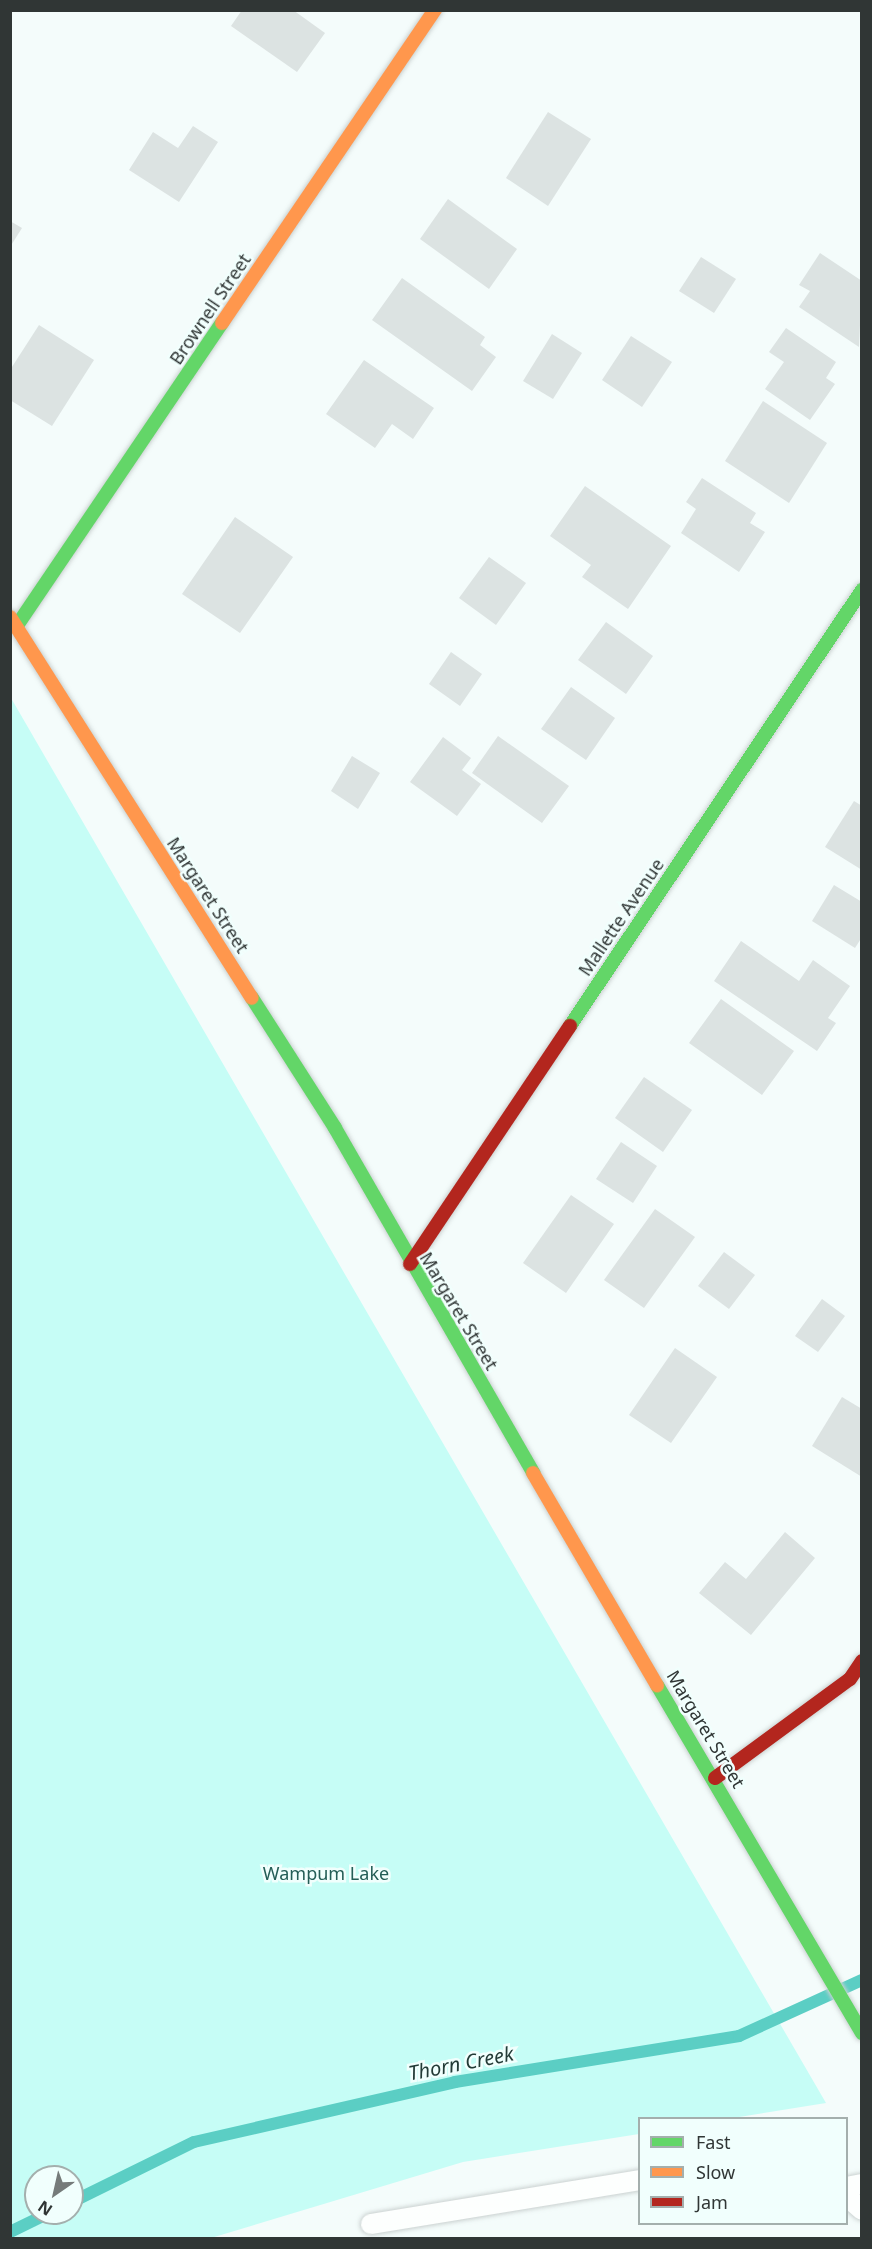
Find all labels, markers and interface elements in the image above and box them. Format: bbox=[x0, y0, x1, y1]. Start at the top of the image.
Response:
street label: Brownell Street bbox=[165, 250, 255, 368]
street label: Margaret Street bbox=[163, 833, 253, 957]
street label: Mallette Avenue bbox=[574, 854, 668, 980]
street label: Margaret Street bbox=[415, 1248, 503, 1374]
street label: Margaret Street bbox=[662, 1666, 750, 1792]
park label: Wampum Lake bbox=[263, 1862, 389, 1884]
water label: Thorn Creek bbox=[406, 2041, 516, 2085]
legend bbox=[638, 2117, 848, 2225]
text: Fast bbox=[696, 2130, 731, 2154]
text: Slow bbox=[696, 2160, 735, 2184]
north arrow bbox=[24, 2165, 84, 2225]
text: Jam bbox=[696, 2190, 728, 2214]
text: N bbox=[34, 2196, 57, 2221]

